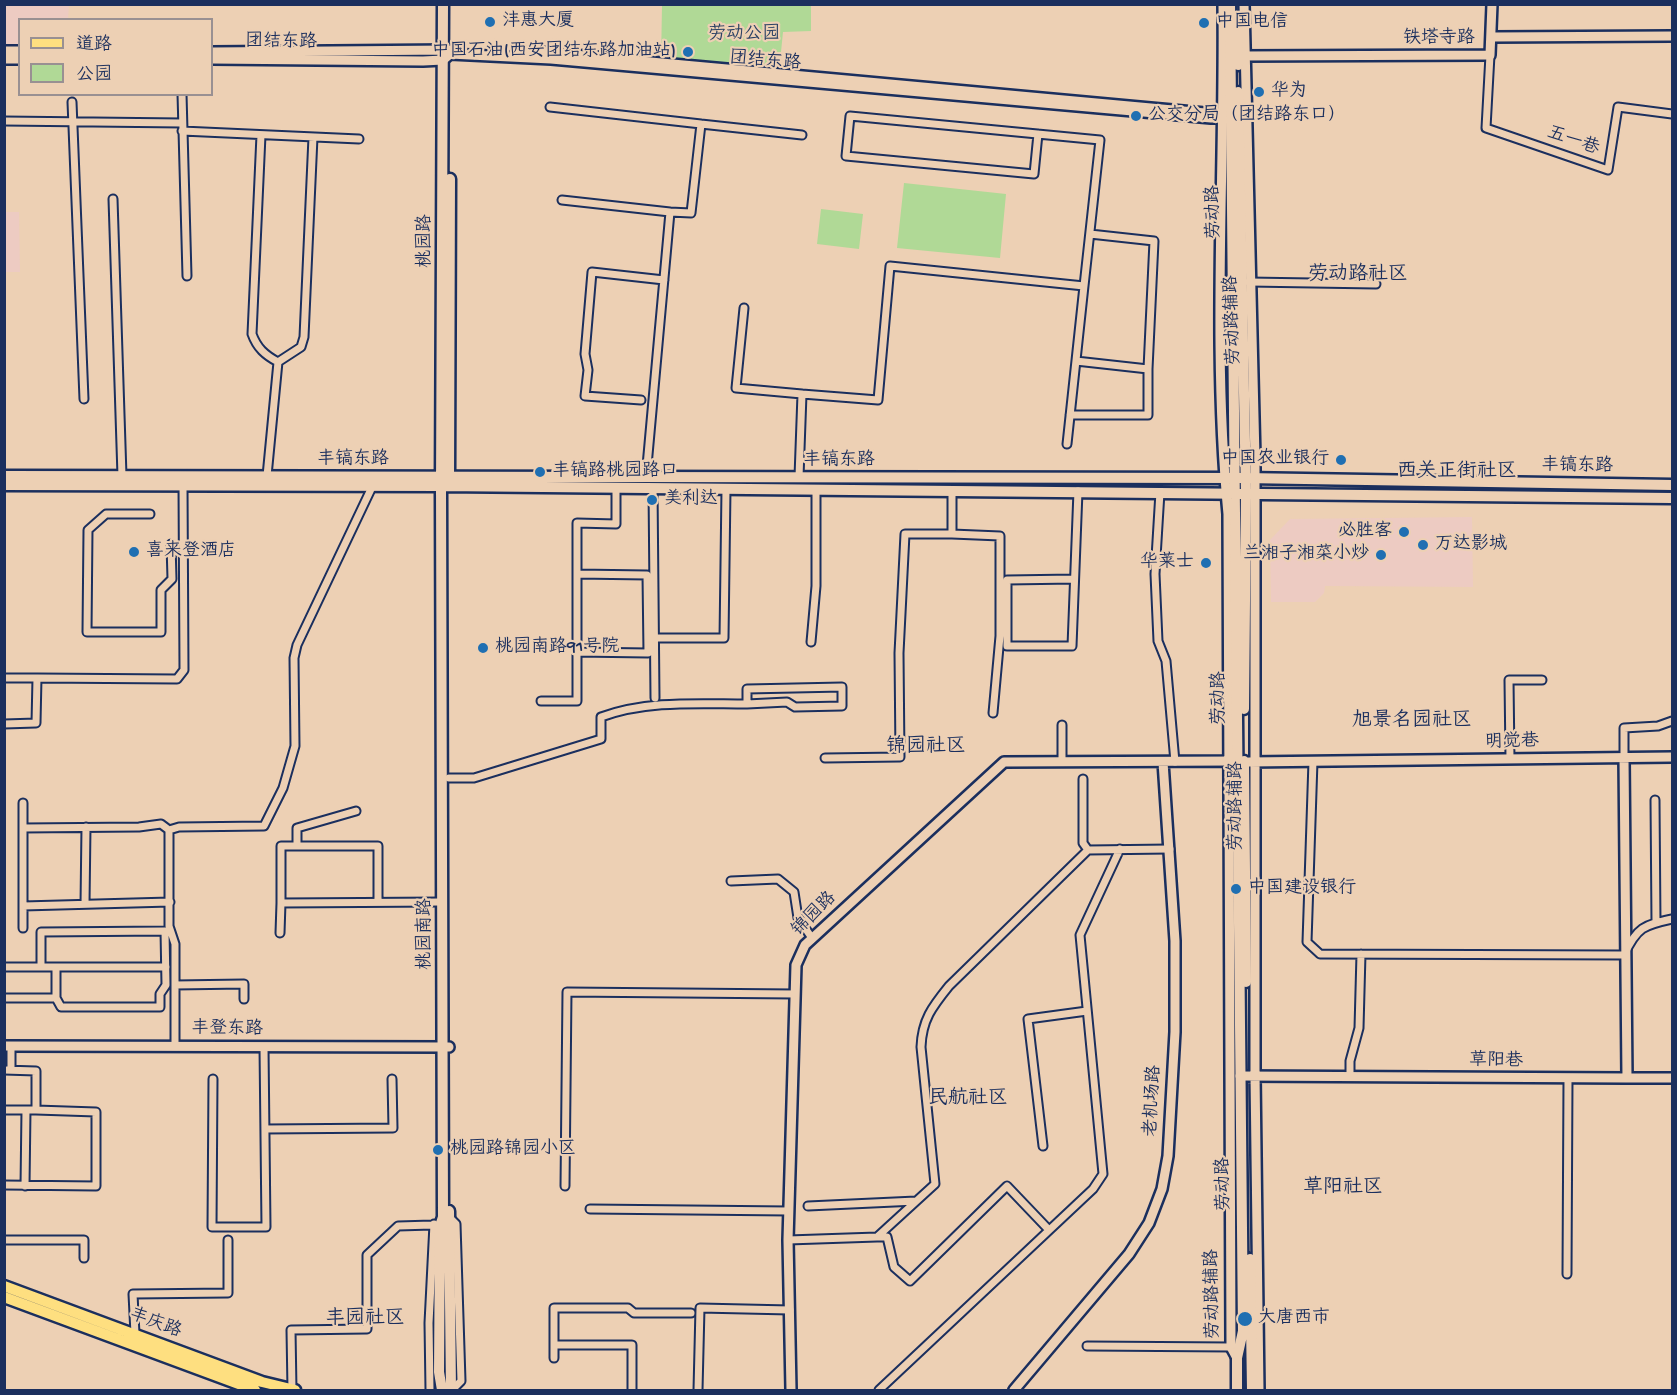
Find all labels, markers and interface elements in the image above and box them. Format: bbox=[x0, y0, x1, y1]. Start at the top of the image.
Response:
place label: 沣惠大厦 bbox=[502, 11, 574, 33]
place label: 中国电信 bbox=[1216, 12, 1288, 34]
marker: 沣惠大厦 bbox=[483, 15, 497, 29]
marker: 中国电信 bbox=[1197, 16, 1211, 30]
legend bbox=[18, 18, 213, 96]
park label: 劳动公园 bbox=[708, 24, 780, 46]
street label: 铁塔寺路 bbox=[1403, 28, 1475, 50]
street label: 团结东路 bbox=[245, 32, 317, 54]
text: 道路 bbox=[76, 35, 112, 56]
place label: 中国石油(西安团结东路加油站) bbox=[432, 41, 676, 63]
marker: 中国石油(西安团结东路加油站) bbox=[681, 45, 695, 59]
street label: 团结东路 bbox=[728, 48, 802, 76]
text: 公园 bbox=[76, 65, 112, 86]
place label: 华为 bbox=[1271, 81, 1307, 103]
marker: 华为 bbox=[1252, 85, 1266, 99]
place label: 公交分局（团结路东口） bbox=[1148, 105, 1346, 127]
marker: 公交分局（团结路东口） bbox=[1129, 109, 1143, 123]
street label: 五一巷 bbox=[1544, 123, 1602, 161]
street label: 劳动路 bbox=[1204, 185, 1226, 239]
street label: 桃园路 bbox=[415, 214, 437, 268]
district label: 劳动路社区 bbox=[1308, 264, 1408, 288]
street label: 劳动路辅路 bbox=[1222, 275, 1246, 365]
street label: 丰镐东路 bbox=[317, 449, 389, 471]
place label: 中国农业银行 bbox=[1221, 449, 1329, 471]
street label: 丰镐东路 bbox=[803, 450, 875, 472]
marker: 中国农业银行 bbox=[1334, 453, 1348, 467]
street label: 丰镐东路 bbox=[1541, 456, 1613, 478]
place label: 丰镐路桃园路口 bbox=[552, 461, 678, 483]
district label: 西关正街社区 bbox=[1397, 461, 1517, 485]
marker: 丰镐路桃园路口 bbox=[533, 465, 547, 479]
place label: 美利达 bbox=[664, 489, 718, 511]
marker: 美利达 bbox=[645, 493, 659, 507]
place label: 必胜客 bbox=[1338, 521, 1392, 543]
marker: 必胜客 bbox=[1397, 525, 1411, 539]
place label: 万达影城 bbox=[1435, 534, 1507, 556]
marker: 万达影城 bbox=[1416, 538, 1430, 552]
place label: 喜来登酒店 bbox=[146, 541, 236, 563]
place label: 兰湘子湘菜小炒 bbox=[1243, 544, 1369, 566]
marker: 喜来登酒店 bbox=[127, 545, 141, 559]
marker: 兰湘子湘菜小炒 bbox=[1374, 548, 1388, 562]
place label: 华莱士 bbox=[1140, 552, 1194, 574]
marker: 华莱士 bbox=[1199, 556, 1213, 570]
place label: 桃园南路91号院 bbox=[495, 637, 619, 659]
marker: 桃园南路91号院 bbox=[476, 641, 490, 655]
street label: 劳动路 bbox=[1209, 671, 1231, 725]
district label: 旭景名园社区 bbox=[1352, 710, 1472, 734]
street label: 明觉巷 bbox=[1485, 732, 1539, 754]
district label: 锦园社区 bbox=[886, 736, 966, 760]
street label: 劳动路辅路 bbox=[1226, 761, 1248, 851]
place label: 中国建设银行 bbox=[1248, 878, 1356, 900]
marker: 中国建设银行 bbox=[1229, 882, 1243, 896]
street label: 锦园路 bbox=[788, 888, 842, 942]
street label: 桃园南路 bbox=[415, 898, 437, 970]
street label: 丰登东路 bbox=[191, 1019, 263, 1041]
street label: 草阳巷 bbox=[1469, 1051, 1523, 1073]
street label: 老机场路 bbox=[1141, 1064, 1167, 1138]
district label: 民航社区 bbox=[928, 1088, 1008, 1112]
place label: 桃园路锦园小区 bbox=[450, 1139, 576, 1161]
marker: 桃园路锦园小区 bbox=[431, 1143, 445, 1157]
street label: 劳动路 bbox=[1214, 1157, 1236, 1211]
district label: 草阳社区 bbox=[1303, 1177, 1383, 1201]
street label: 劳动路辅路 bbox=[1202, 1249, 1226, 1339]
street label: 丰庆路 bbox=[126, 1304, 184, 1344]
district label: 丰园社区 bbox=[325, 1308, 405, 1332]
place label: 大唐西市 bbox=[1258, 1308, 1330, 1330]
marker: 大唐西市 bbox=[1236, 1310, 1254, 1328]

